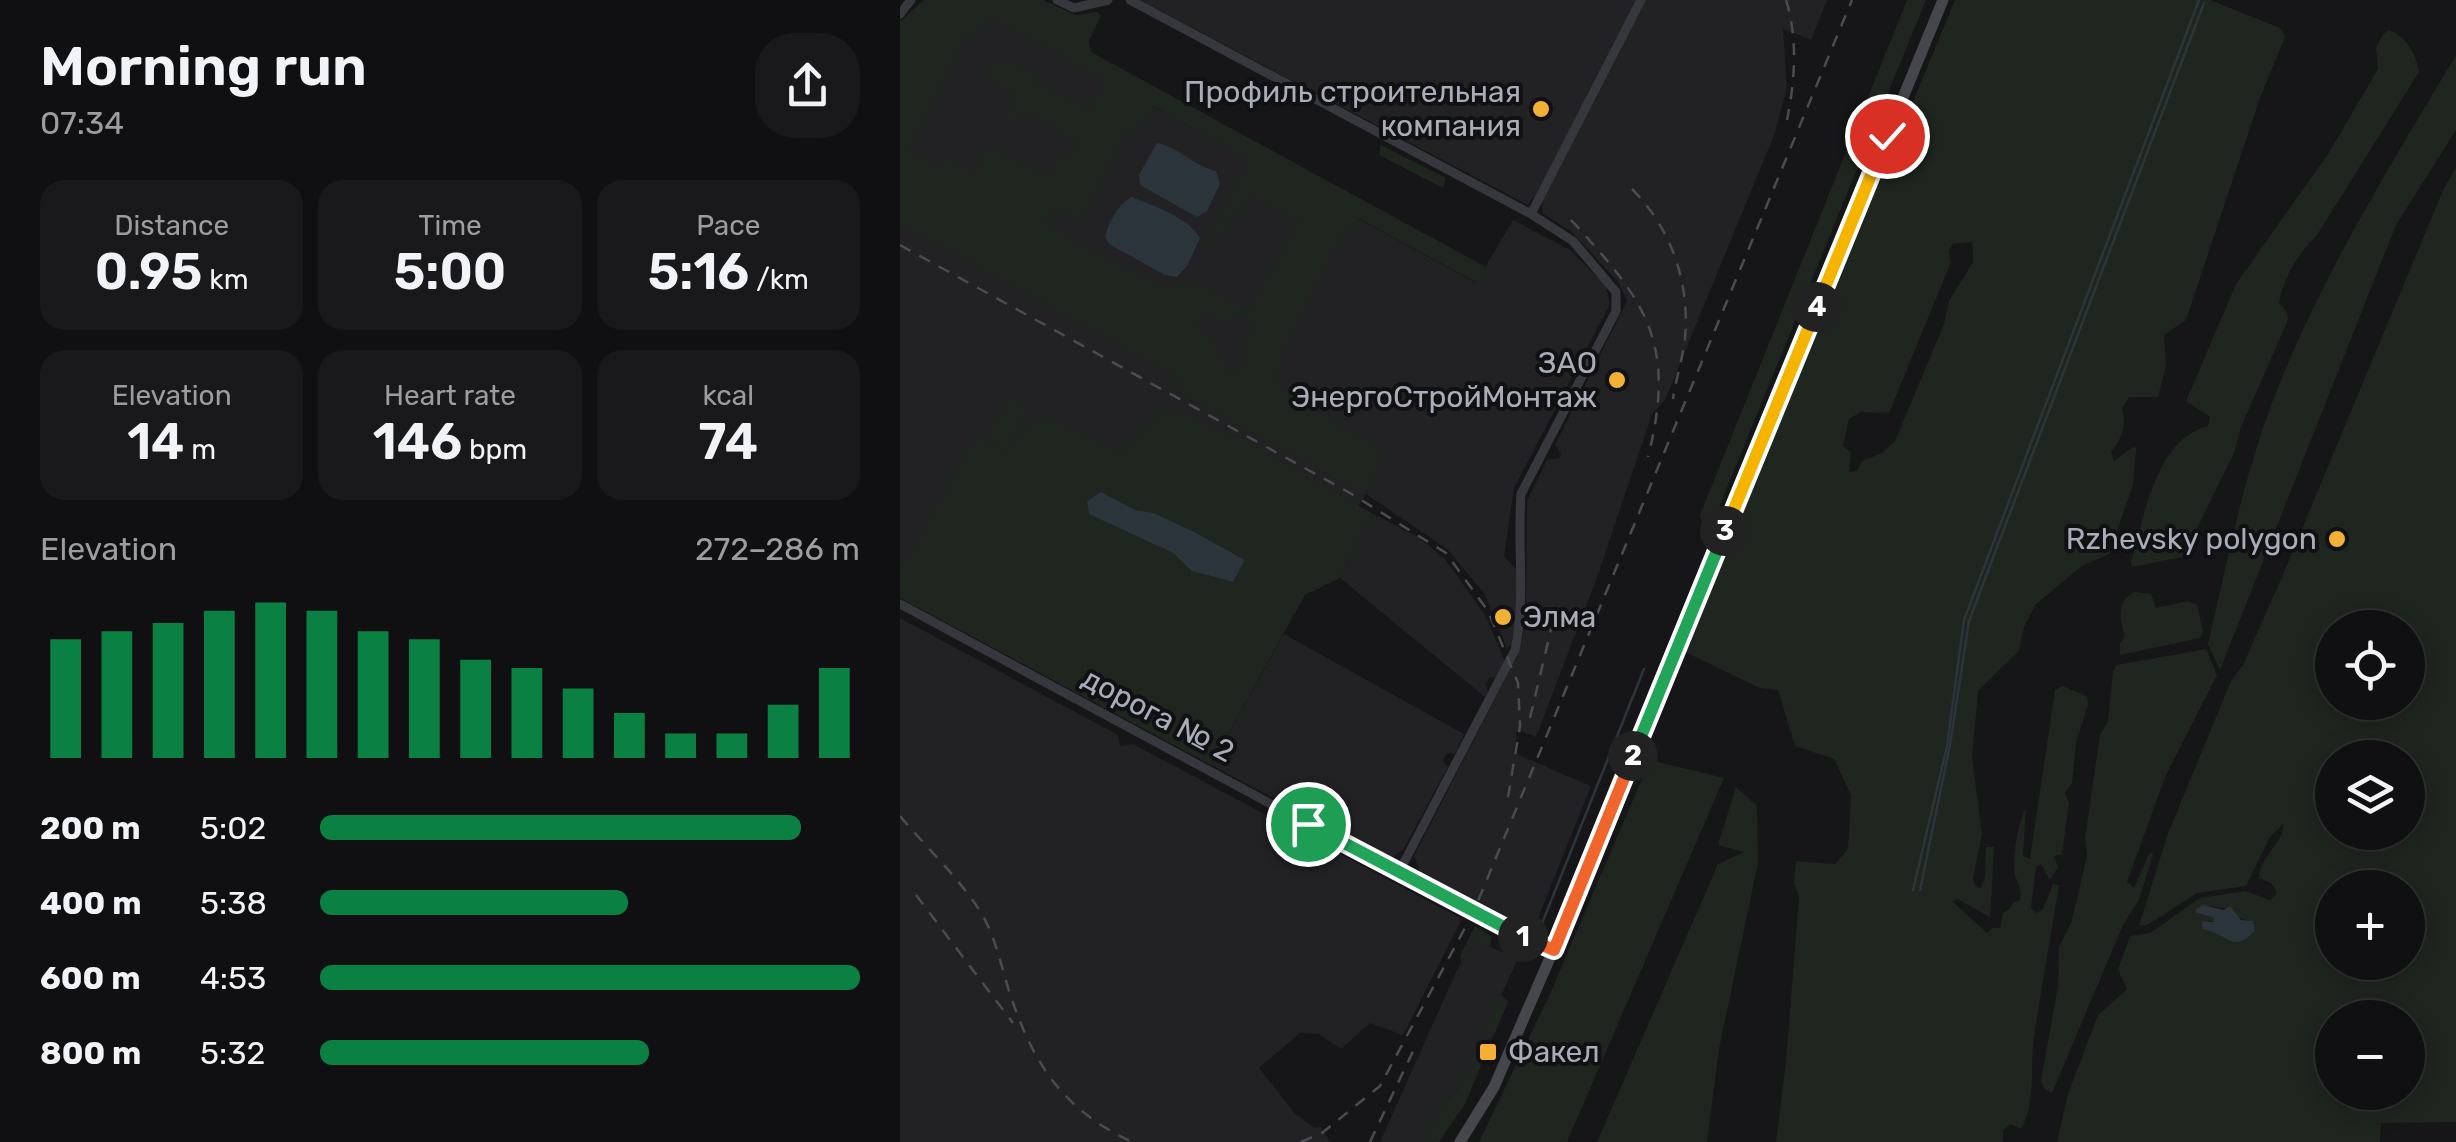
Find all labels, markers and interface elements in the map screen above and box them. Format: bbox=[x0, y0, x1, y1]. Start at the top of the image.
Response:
button: share bbox=[755, 33, 860, 138]
text: Morning run bbox=[40, 34, 367, 99]
place label: Профиль строительная компания bbox=[1184, 74, 1521, 144]
pin bbox=[1845, 94, 1930, 179]
marker: Профиль строительная компания bbox=[1530, 98, 1552, 120]
text: 07:34 bbox=[40, 104, 124, 142]
icon: check bbox=[1860, 109, 1915, 164]
text: Distance bbox=[114, 209, 229, 242]
text: Time bbox=[418, 209, 482, 242]
text: Pace bbox=[696, 209, 760, 242]
text: 0.95 bbox=[95, 242, 202, 302]
text: 5:00 bbox=[394, 242, 506, 302]
text: 5:16 bbox=[648, 242, 749, 302]
text: km bbox=[202, 263, 249, 296]
text: /km bbox=[749, 263, 809, 296]
pin: 4 bbox=[1792, 282, 1842, 332]
text: 4 bbox=[1807, 290, 1827, 323]
place label: ЗАО ЭнергоСтройМонтаж bbox=[1291, 345, 1597, 415]
marker: ЗАО ЭнергоСтройМонтаж bbox=[1606, 369, 1628, 391]
text: Elevation bbox=[112, 379, 232, 412]
text: Heart rate bbox=[384, 379, 516, 412]
text: kcal bbox=[703, 379, 754, 412]
text: 14 bbox=[127, 412, 184, 472]
text: 146 bbox=[373, 412, 462, 472]
text: 74 bbox=[699, 412, 758, 472]
text: m bbox=[184, 433, 216, 466]
text: bpm bbox=[462, 433, 527, 466]
pin: 3 bbox=[1700, 506, 1750, 556]
text: 3 bbox=[1716, 514, 1734, 547]
place label: Rzhevsky polygon bbox=[2066, 521, 2317, 557]
marker: Rzhevsky polygon bbox=[2326, 528, 2348, 550]
text: Elevation bbox=[40, 530, 177, 568]
text: 272–286 m bbox=[695, 530, 860, 568]
place label: Элма bbox=[1523, 599, 1596, 635]
marker: Элма bbox=[1492, 606, 1514, 628]
map controls bbox=[2315, 610, 2425, 1110]
button: locate bbox=[2315, 610, 2425, 720]
street label: дорога № 2 bbox=[1076, 660, 1240, 770]
pin: 2 bbox=[1608, 731, 1658, 781]
text: 2 bbox=[1624, 739, 1642, 772]
button: layers bbox=[2315, 740, 2425, 850]
pin bbox=[1266, 782, 1351, 867]
icon: arrive bbox=[1281, 797, 1336, 852]
text: 200 m bbox=[40, 809, 140, 847]
text: 5:02 bbox=[200, 809, 266, 847]
button: + bbox=[2315, 870, 2425, 980]
text: 400 m bbox=[40, 884, 142, 922]
text: 5:38 bbox=[200, 884, 267, 922]
pin: 1 bbox=[1498, 912, 1548, 962]
text: 1 bbox=[1516, 920, 1530, 953]
text: 600 m bbox=[40, 959, 140, 997]
text: 4:53 bbox=[200, 959, 266, 997]
button: − bbox=[2315, 1000, 2425, 1110]
text: 800 m bbox=[40, 1034, 141, 1072]
text: 5:32 bbox=[200, 1034, 265, 1072]
place label: Факел bbox=[1508, 1034, 1600, 1070]
marker: Факел bbox=[1477, 1041, 1499, 1063]

